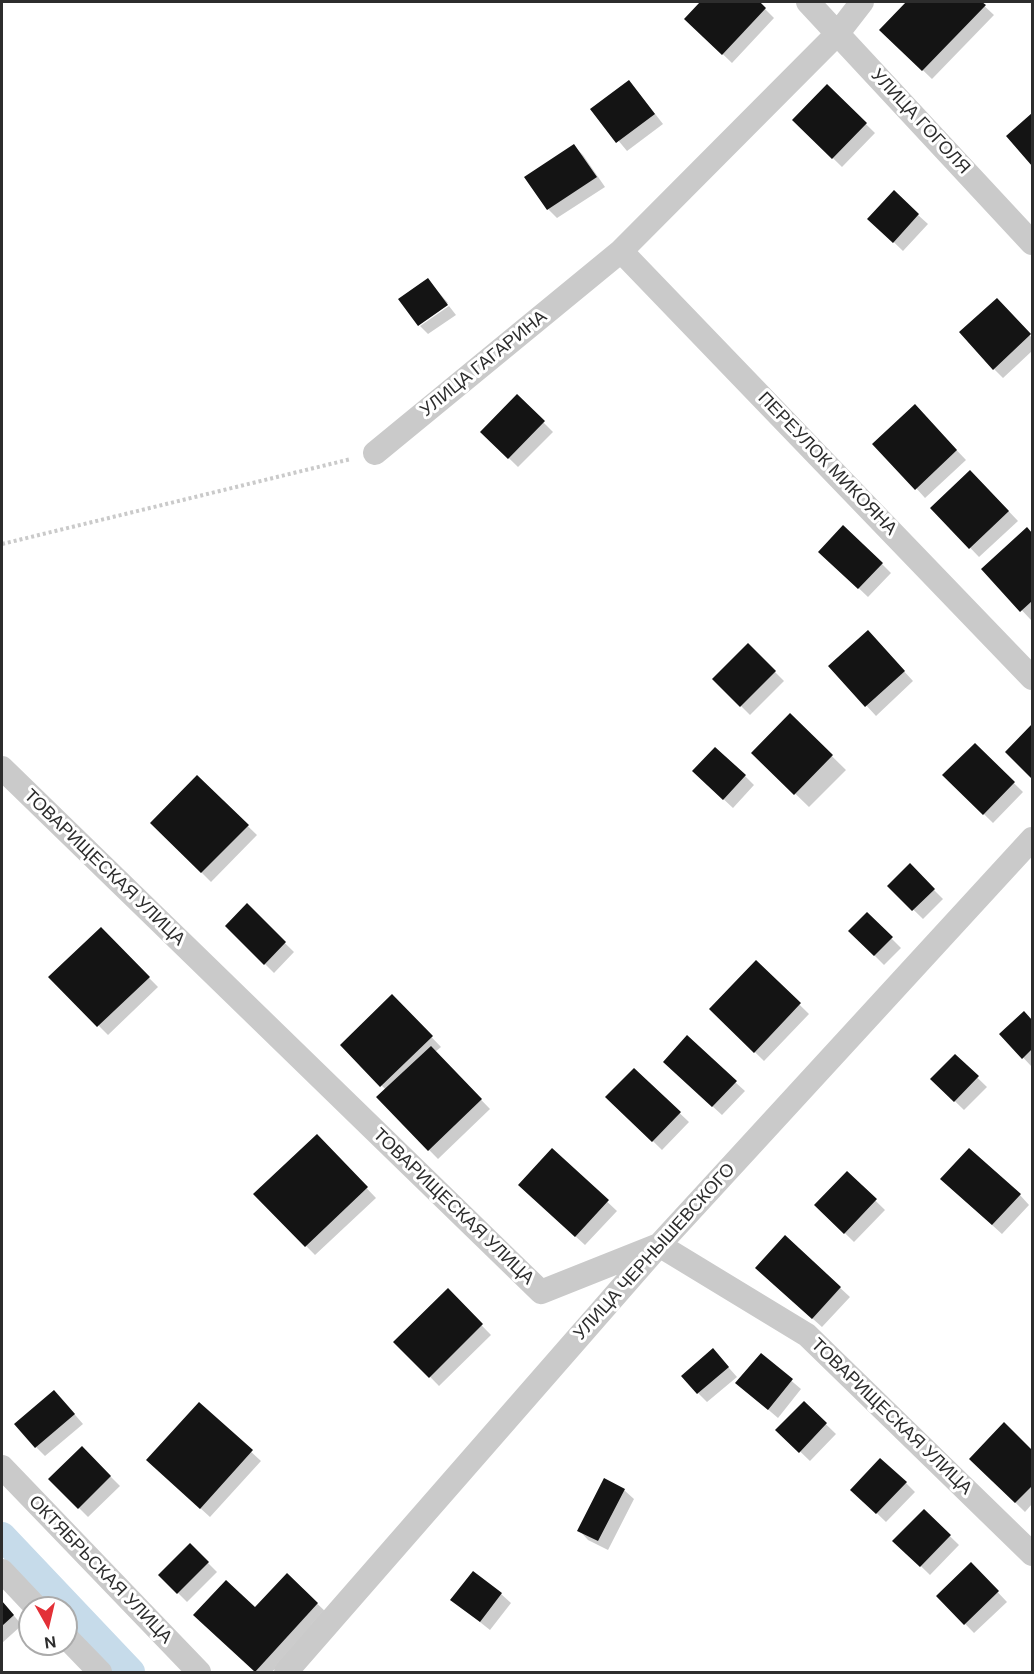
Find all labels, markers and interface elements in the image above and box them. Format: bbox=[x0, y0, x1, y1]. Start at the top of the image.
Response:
street label: УЛИЦА ГОГОЛЯ bbox=[866, 65, 974, 179]
street label: УЛИЦА ГАГАРИНА bbox=[416, 306, 552, 422]
street label: ПЕРЕУЛОК МИКОЯНА bbox=[753, 388, 901, 540]
street label: ТОВАРИЩЕСКАЯ УЛИЦА bbox=[19, 785, 189, 951]
street label: ТОВАРИЩЕСКАЯ УЛИЦА bbox=[368, 1124, 538, 1290]
street label: УЛИЦА ЧЕРНЫШЕВСКОГО bbox=[570, 1159, 740, 1345]
street label: ТОВАРИЩЕСКАЯ УЛИЦА bbox=[806, 1334, 976, 1500]
street label: ОКТЯБРЬСКАЯ УЛИЦА bbox=[24, 1491, 176, 1649]
north arrow bbox=[18, 1596, 78, 1656]
text: N bbox=[43, 1631, 58, 1654]

